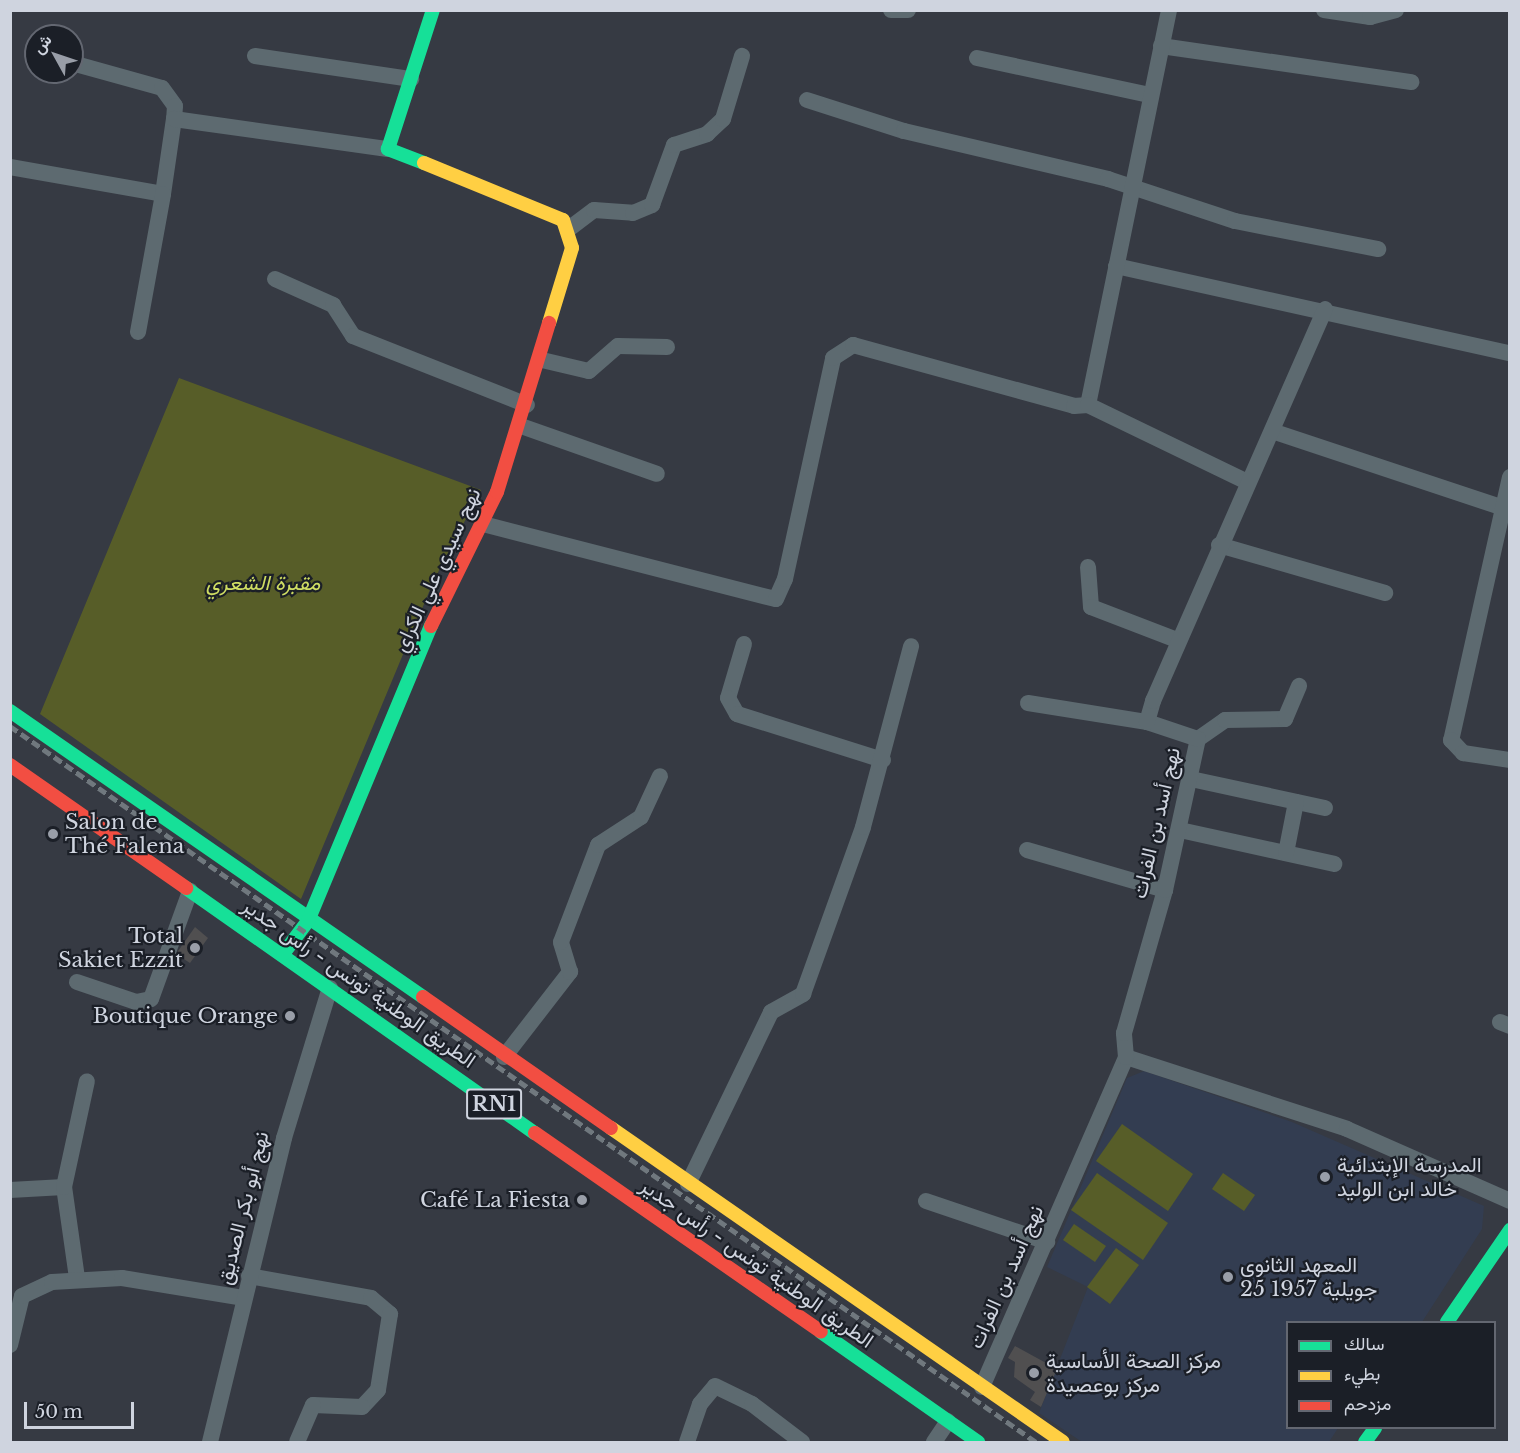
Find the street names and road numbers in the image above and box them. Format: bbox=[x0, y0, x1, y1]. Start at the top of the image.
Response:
street label: نهج سيدي علي الكراي bbox=[388, 484, 486, 656]
street label: نهج أسد بن الفرات bbox=[1126, 745, 1186, 901]
street label: الطريق الوطنية تونس - رأس جدير bbox=[237, 893, 481, 1073]
road number: RN1 bbox=[466, 1087, 522, 1121]
street label: نهج أبو بكر الصديق bbox=[212, 1129, 274, 1287]
street label: الطريق الوطنية تونس - رأس جدير bbox=[635, 1173, 879, 1353]
street label: نهج أسد بن الفرات bbox=[963, 1201, 1049, 1353]

